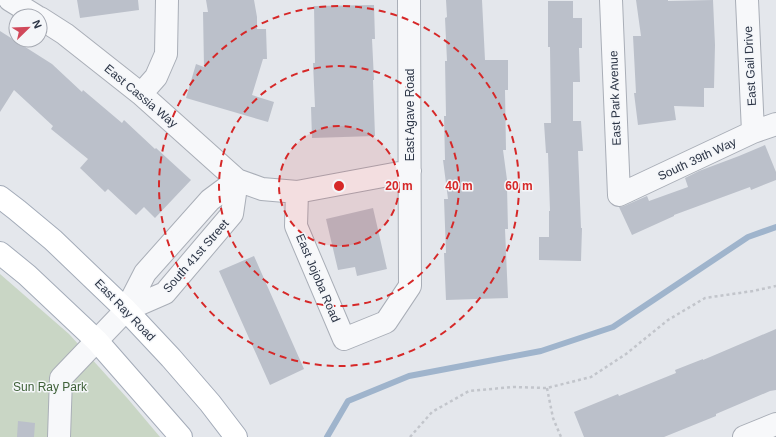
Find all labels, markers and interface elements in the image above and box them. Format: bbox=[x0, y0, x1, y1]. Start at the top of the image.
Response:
north arrow bbox=[8, 8, 48, 48]
text: N bbox=[30, 18, 44, 30]
street label: East Gail Drive bbox=[741, 25, 759, 106]
street label: East Park Avenue bbox=[606, 50, 624, 146]
street label: East Cassia Way bbox=[102, 61, 180, 131]
street label: East Agave Road bbox=[403, 69, 417, 161]
street label: South 39th Way bbox=[656, 135, 738, 183]
centre of rings bbox=[332, 179, 346, 193]
text: 20 m bbox=[385, 179, 413, 193]
text: 40 m bbox=[445, 179, 473, 193]
text: 60 m bbox=[505, 179, 533, 193]
street label: South 41st Street bbox=[160, 216, 232, 296]
street label: East Jojoba Road bbox=[293, 232, 343, 324]
street label: East Ray Road bbox=[92, 276, 158, 344]
park label: Sun Ray Park bbox=[13, 380, 88, 394]

